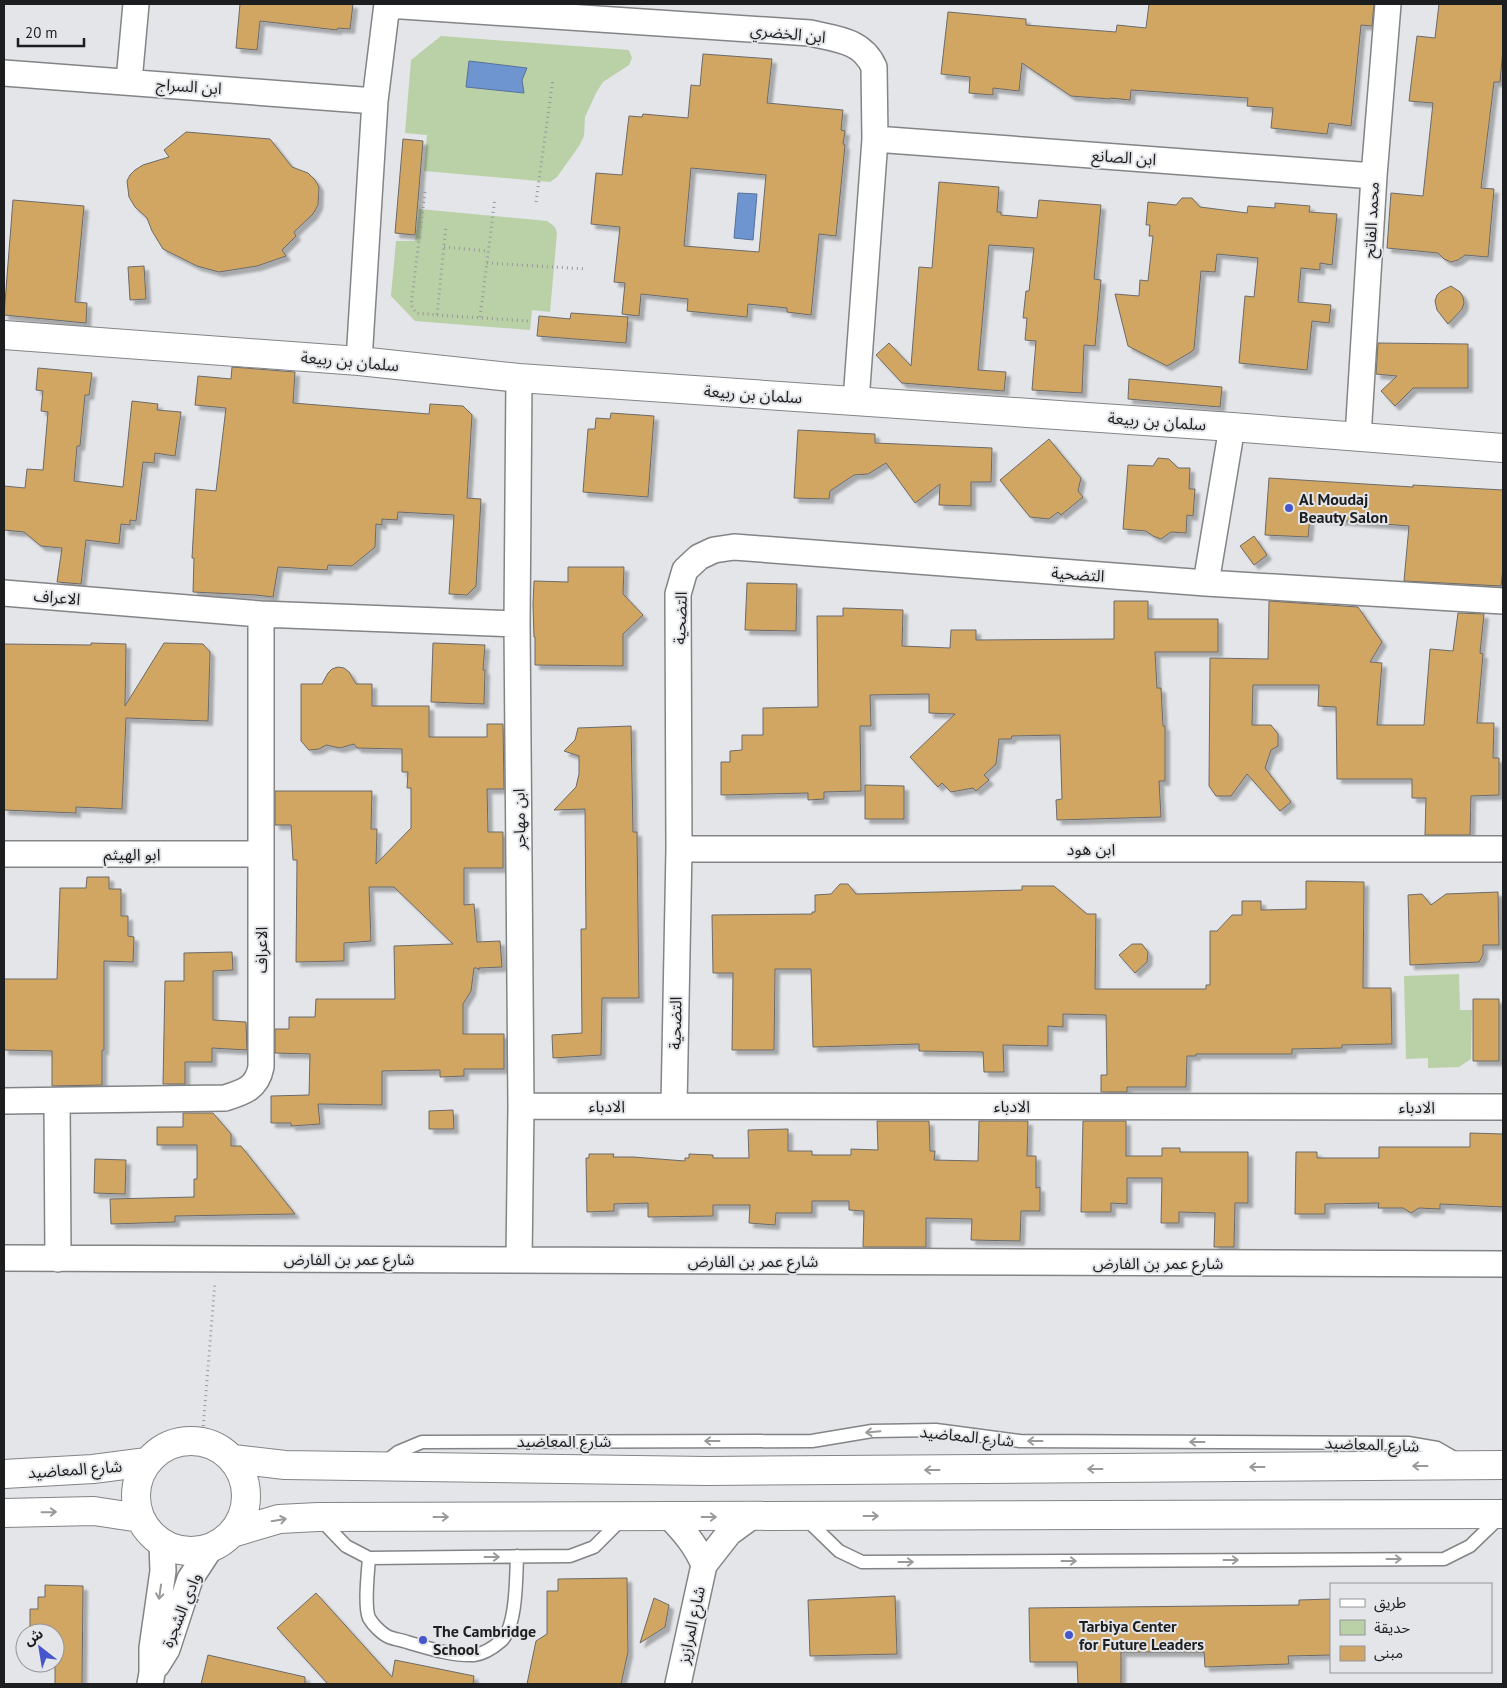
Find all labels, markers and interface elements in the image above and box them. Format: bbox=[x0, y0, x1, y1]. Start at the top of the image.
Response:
scale bar bbox=[18, 15, 84, 47]
street label: ابن الخضري bbox=[749, 19, 827, 50]
text: 20 m bbox=[25, 23, 58, 42]
street label: ابن السراج bbox=[155, 74, 222, 101]
street label: ابن الصانع bbox=[1091, 145, 1157, 172]
street label: محمد الفاتح bbox=[1359, 181, 1386, 259]
street label: سلمان بن ربيعة bbox=[300, 347, 400, 375]
street label: سلمان بن ربيعة bbox=[703, 381, 803, 407]
street label: سلمان بن ربيعة bbox=[1107, 408, 1207, 434]
place label: Al Moudaj Beauty Salon bbox=[1299, 489, 1388, 527]
marker: Al Moudaj Beauty Salon bbox=[1283, 502, 1295, 514]
street label: التضحية bbox=[1051, 562, 1105, 586]
street label: الاعراف bbox=[33, 585, 81, 609]
street label: التضحية bbox=[669, 591, 691, 645]
street label: ابن مهاجر bbox=[508, 788, 530, 851]
street label: ابن هود bbox=[1067, 839, 1115, 859]
street label: ابو الهيثم bbox=[104, 844, 160, 867]
street label: الاعراف bbox=[251, 927, 271, 973]
street label: التضحية bbox=[665, 996, 685, 1050]
street label: الادباء bbox=[589, 1096, 625, 1116]
street label: الادباء bbox=[994, 1096, 1030, 1116]
street label: الادباء bbox=[1399, 1097, 1435, 1117]
street label: شارع عمر بن الفارض bbox=[284, 1249, 414, 1272]
street label: شارع عمر بن الفارض bbox=[688, 1251, 818, 1274]
street label: شارع عمر بن الفارض bbox=[1093, 1253, 1223, 1276]
street label: شارع المعاضيد bbox=[919, 1421, 1015, 1454]
one-way arrow bbox=[866, 1427, 882, 1437]
street label: شارع المعاضيد bbox=[517, 1431, 611, 1454]
street label: شارع المعاضيد bbox=[1324, 1432, 1420, 1459]
one-way arrow bbox=[704, 1436, 720, 1446]
one-way arrow bbox=[1027, 1437, 1043, 1446]
one-way arrow bbox=[1190, 1437, 1206, 1447]
street label: شارع المعاضيد bbox=[27, 1456, 123, 1485]
one-way arrow bbox=[1412, 1461, 1428, 1471]
one-way arrow bbox=[1249, 1462, 1266, 1472]
one-way arrow bbox=[1087, 1464, 1103, 1473]
one-way arrow bbox=[924, 1465, 940, 1475]
one-way arrow bbox=[40, 1507, 57, 1517]
one-way arrow bbox=[433, 1512, 449, 1522]
one-way arrow bbox=[700, 1512, 717, 1522]
one-way arrow bbox=[863, 1512, 879, 1521]
one-way arrow bbox=[271, 1514, 287, 1524]
one-way arrow bbox=[484, 1552, 500, 1561]
one-way arrow bbox=[1385, 1554, 1401, 1564]
one-way arrow bbox=[1222, 1555, 1239, 1565]
one-way arrow bbox=[1060, 1556, 1076, 1566]
one-way arrow bbox=[898, 1557, 914, 1566]
street label: وادي الشجرة bbox=[157, 1570, 208, 1651]
legend bbox=[1330, 1583, 1492, 1673]
one-way arrow bbox=[155, 1584, 165, 1600]
street label: شارع المرازيز bbox=[673, 1584, 712, 1667]
text: طريق bbox=[1374, 1593, 1406, 1613]
place label: Tarbiya Center for Future Leaders bbox=[1079, 1616, 1204, 1654]
text: حديقة bbox=[1374, 1618, 1410, 1637]
place label: The Cambridge School bbox=[433, 1621, 536, 1659]
north arrow bbox=[15, 1623, 65, 1673]
text: ش bbox=[20, 1624, 46, 1650]
marker: Tarbiya Center for Future Leaders bbox=[1063, 1629, 1075, 1641]
marker: The Cambridge School bbox=[417, 1634, 429, 1646]
text: مبنى bbox=[1374, 1643, 1403, 1662]

